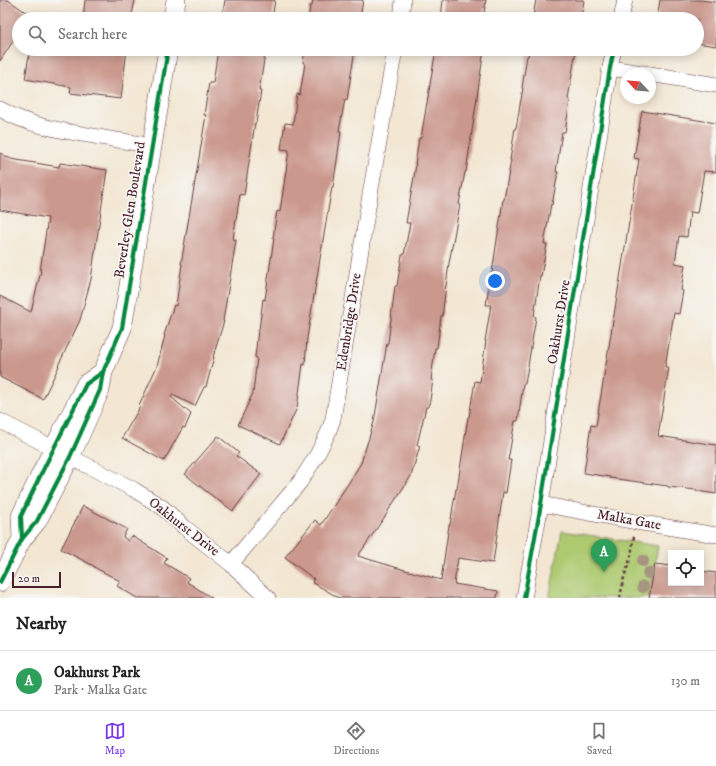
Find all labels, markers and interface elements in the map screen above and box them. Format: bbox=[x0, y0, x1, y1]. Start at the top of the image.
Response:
search box bbox=[12, 12, 704, 56]
icon: search bbox=[26, 23, 48, 45]
text: Search here bbox=[58, 25, 127, 44]
north arrow bbox=[620, 68, 656, 104]
street label: Beverley Glen Boulevard bbox=[110, 140, 150, 280]
street label: Edenbridge Drive bbox=[332, 271, 366, 372]
your location bbox=[485, 271, 505, 291]
street label: Oakhurst Drive bbox=[543, 278, 575, 366]
street label: Oakhurst Drive bbox=[145, 494, 223, 560]
street label: Malka Gate bbox=[596, 506, 663, 535]
pin: A bbox=[591, 539, 617, 572]
map controls bbox=[668, 550, 704, 586]
button: locate bbox=[668, 550, 704, 586]
scale bar bbox=[12, 570, 61, 589]
text: 20 m bbox=[18, 572, 40, 586]
text: Nearby bbox=[16, 613, 66, 635]
text: Oakhurst Park bbox=[54, 663, 140, 682]
text: A bbox=[25, 673, 33, 689]
text: 130 m bbox=[671, 673, 700, 689]
text: Park · Malka Gate bbox=[54, 682, 147, 698]
tab: Map bbox=[104, 720, 126, 758]
tab: Directions bbox=[334, 720, 379, 758]
tab: Saved bbox=[587, 720, 612, 758]

